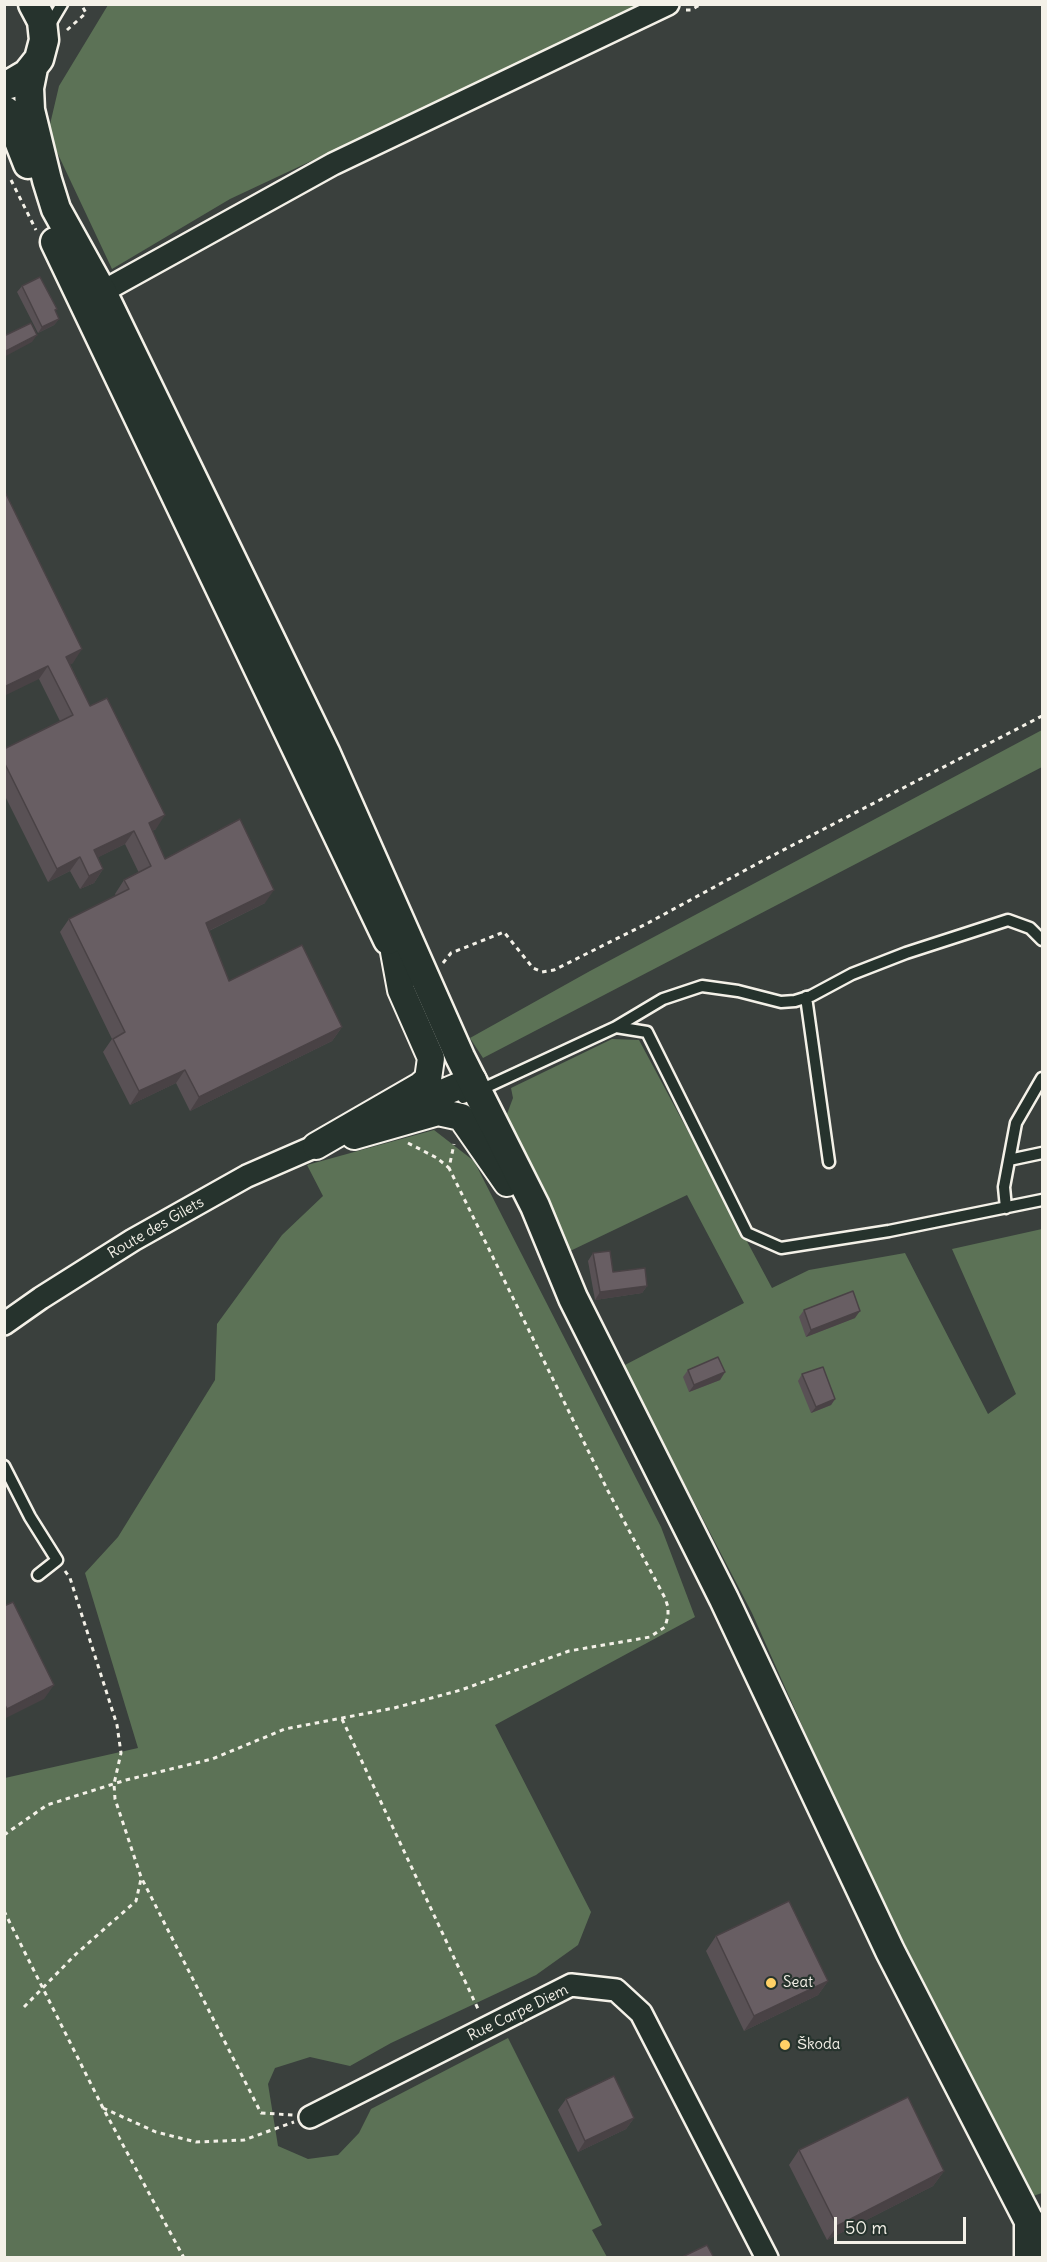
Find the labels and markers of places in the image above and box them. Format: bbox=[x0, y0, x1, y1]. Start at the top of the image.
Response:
place label: Seat bbox=[783, 1974, 813, 1992]
marker: Seat bbox=[764, 1976, 778, 1990]
place label: Škoda bbox=[797, 2036, 840, 2054]
marker: Škoda bbox=[778, 2038, 792, 2052]

